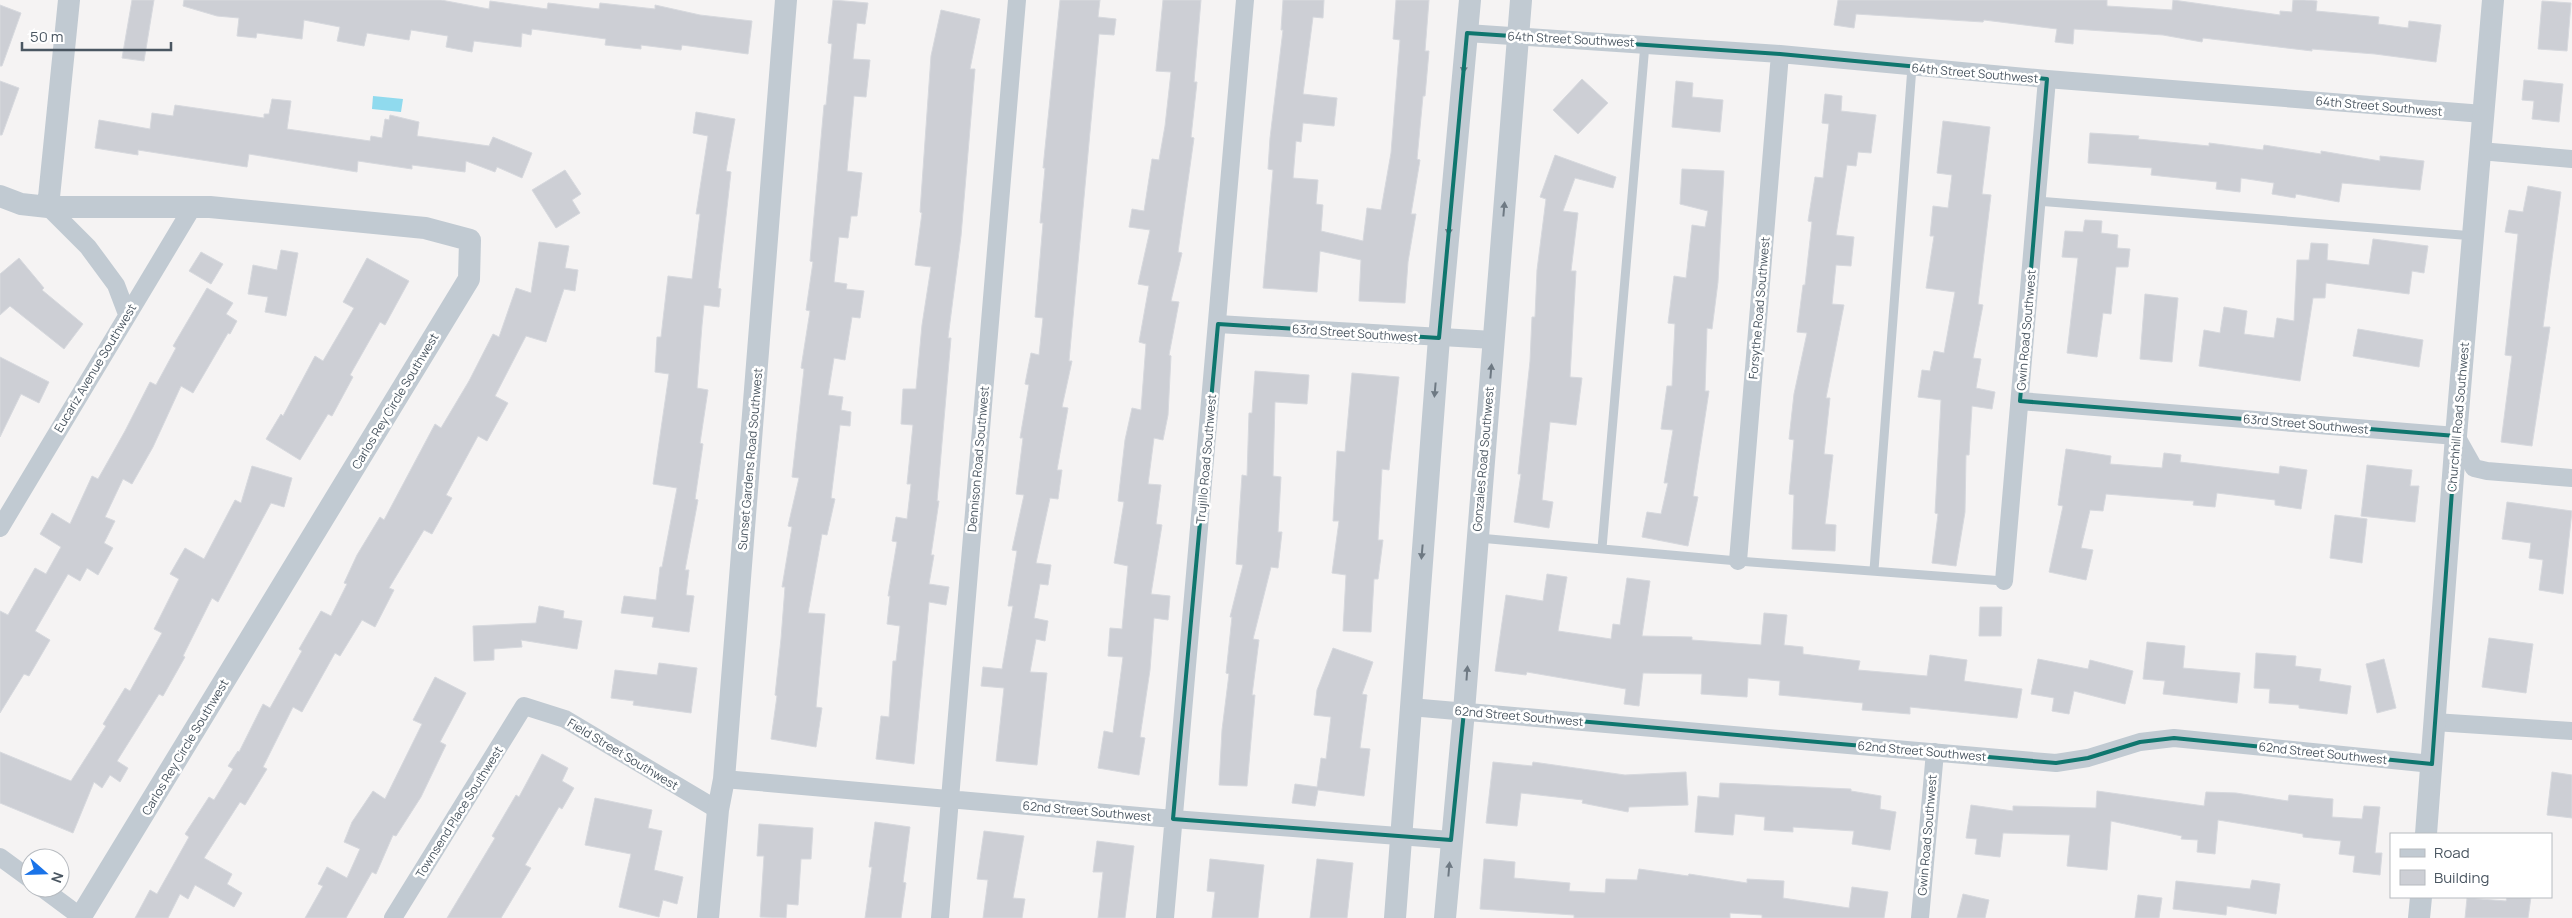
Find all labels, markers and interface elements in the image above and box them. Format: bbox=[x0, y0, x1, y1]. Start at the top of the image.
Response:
scale bar bbox=[22, 20, 171, 52]
text: 50 m bbox=[30, 26, 64, 47]
street label: 64th Street Southwest bbox=[1507, 27, 1635, 51]
one-way arrow bbox=[1459, 58, 1467, 74]
street label: 64th Street Southwest bbox=[1911, 59, 2039, 87]
street label: 64th Street Southwest bbox=[2315, 92, 2443, 120]
one-way arrow bbox=[1500, 201, 1508, 217]
one-way arrow bbox=[1445, 220, 1453, 236]
street label: Forsythe Road Southwest bbox=[1744, 236, 1774, 380]
street label: Gwin Road Southwest bbox=[2012, 269, 2040, 391]
street label: Eucariz Avenue Southwest bbox=[50, 300, 140, 435]
street label: 63rd Street Southwest bbox=[1292, 320, 1419, 346]
street label: Carlos Rey Circle Southwest bbox=[347, 330, 443, 472]
street label: Churchhill Road Southwest bbox=[2443, 341, 2473, 493]
one-way arrow bbox=[1487, 363, 1495, 379]
street label: Sunset Gardens Road Southwest bbox=[734, 367, 766, 551]
one-way arrow bbox=[1431, 382, 1439, 398]
street label: Dennison Road Southwest bbox=[963, 385, 993, 533]
street label: Gonzales Road Southwest bbox=[1468, 386, 1498, 532]
street label: Trujillo Road Southwest bbox=[1192, 393, 1220, 525]
street label: 63rd Street Southwest bbox=[2242, 410, 2370, 438]
one-way arrow bbox=[1418, 544, 1426, 560]
one-way arrow bbox=[1463, 664, 1471, 680]
street label: Carlos Rey Circle Southwest bbox=[137, 676, 233, 818]
street label: 62nd Street Southwest bbox=[1454, 702, 1584, 730]
street label: Field Street Southwest bbox=[564, 714, 682, 794]
street label: 62nd Street Southwest bbox=[1857, 737, 1987, 765]
street label: 62nd Street Southwest bbox=[2258, 738, 2388, 768]
street label: Townsend Place Southwest bbox=[411, 743, 507, 881]
street label: Gwin Road Southwest bbox=[1913, 774, 1941, 896]
street label: 62nd Street Southwest bbox=[1022, 797, 1152, 825]
legend bbox=[2390, 833, 2552, 898]
text: Road bbox=[2434, 842, 2470, 863]
north arrow bbox=[20, 848, 70, 898]
one-way arrow bbox=[1445, 861, 1453, 877]
text: Building bbox=[2434, 867, 2489, 888]
text: N bbox=[47, 870, 68, 886]

